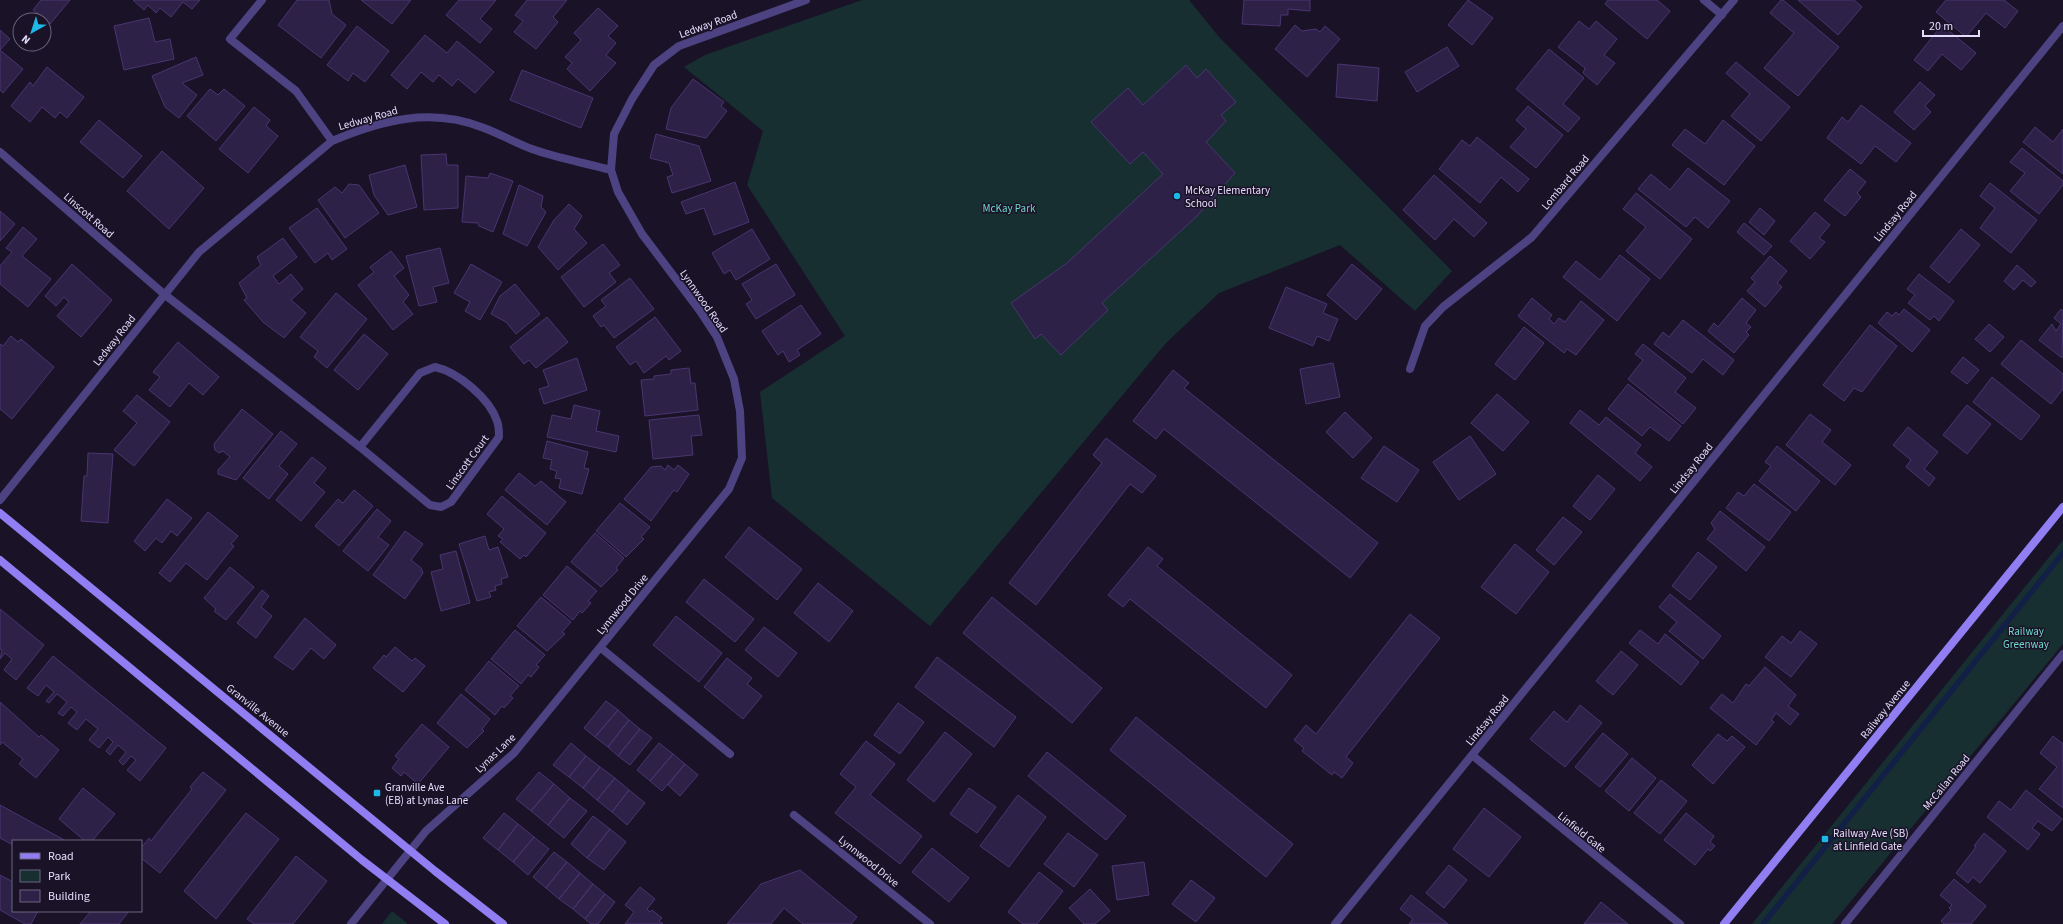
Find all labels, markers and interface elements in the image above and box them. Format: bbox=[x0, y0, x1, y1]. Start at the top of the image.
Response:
street label: Ledway Road bbox=[677, 7, 739, 42]
north arrow bbox=[12, 12, 52, 52]
scale bar bbox=[1923, 12, 1979, 38]
text: 20 m bbox=[1929, 18, 1953, 35]
text: N bbox=[18, 31, 34, 48]
street label: Ledway Road bbox=[337, 103, 400, 134]
street label: Lombard Road bbox=[1538, 152, 1593, 213]
place label: McKay Elementary School bbox=[1185, 183, 1270, 211]
street label: Lindsay Road bbox=[1870, 188, 1920, 245]
street label: Linscott Road bbox=[60, 189, 117, 241]
marker: McKay Elementary School bbox=[1172, 191, 1182, 201]
park label: McKay Park bbox=[983, 201, 1036, 216]
street label: Lynnwood Road bbox=[676, 267, 731, 336]
street label: Ledway Road bbox=[90, 312, 139, 369]
street label: Linscott Court bbox=[442, 432, 493, 493]
street label: Lindsay Road bbox=[1666, 440, 1716, 497]
street label: Lynnwood Drive bbox=[593, 570, 652, 638]
park label: Railway Greenway bbox=[2003, 624, 2049, 652]
street label: Railway Avenue bbox=[1857, 676, 1914, 742]
street label: Granville Avenue bbox=[223, 680, 293, 741]
street label: Lindsay Road bbox=[1462, 692, 1512, 749]
street label: Lynas Lane bbox=[472, 730, 519, 776]
street label: McCallan Road bbox=[1919, 751, 1974, 813]
place label: Granville Ave (EB) at Lynas Lane bbox=[385, 780, 469, 808]
marker: Granville Ave (EB) at Lynas Lane bbox=[372, 788, 382, 798]
street label: Linfield Gate bbox=[1555, 808, 1609, 857]
place label: Railway Ave (SB) at Linfield Gate bbox=[1833, 826, 1909, 854]
street label: Lynnwood Drive bbox=[835, 832, 903, 891]
marker: Railway Ave (SB) at Linfield Gate bbox=[1820, 834, 1830, 844]
legend bbox=[12, 840, 142, 912]
text: Road bbox=[48, 848, 74, 865]
text: Park bbox=[48, 868, 70, 885]
text: Building bbox=[48, 888, 90, 905]

